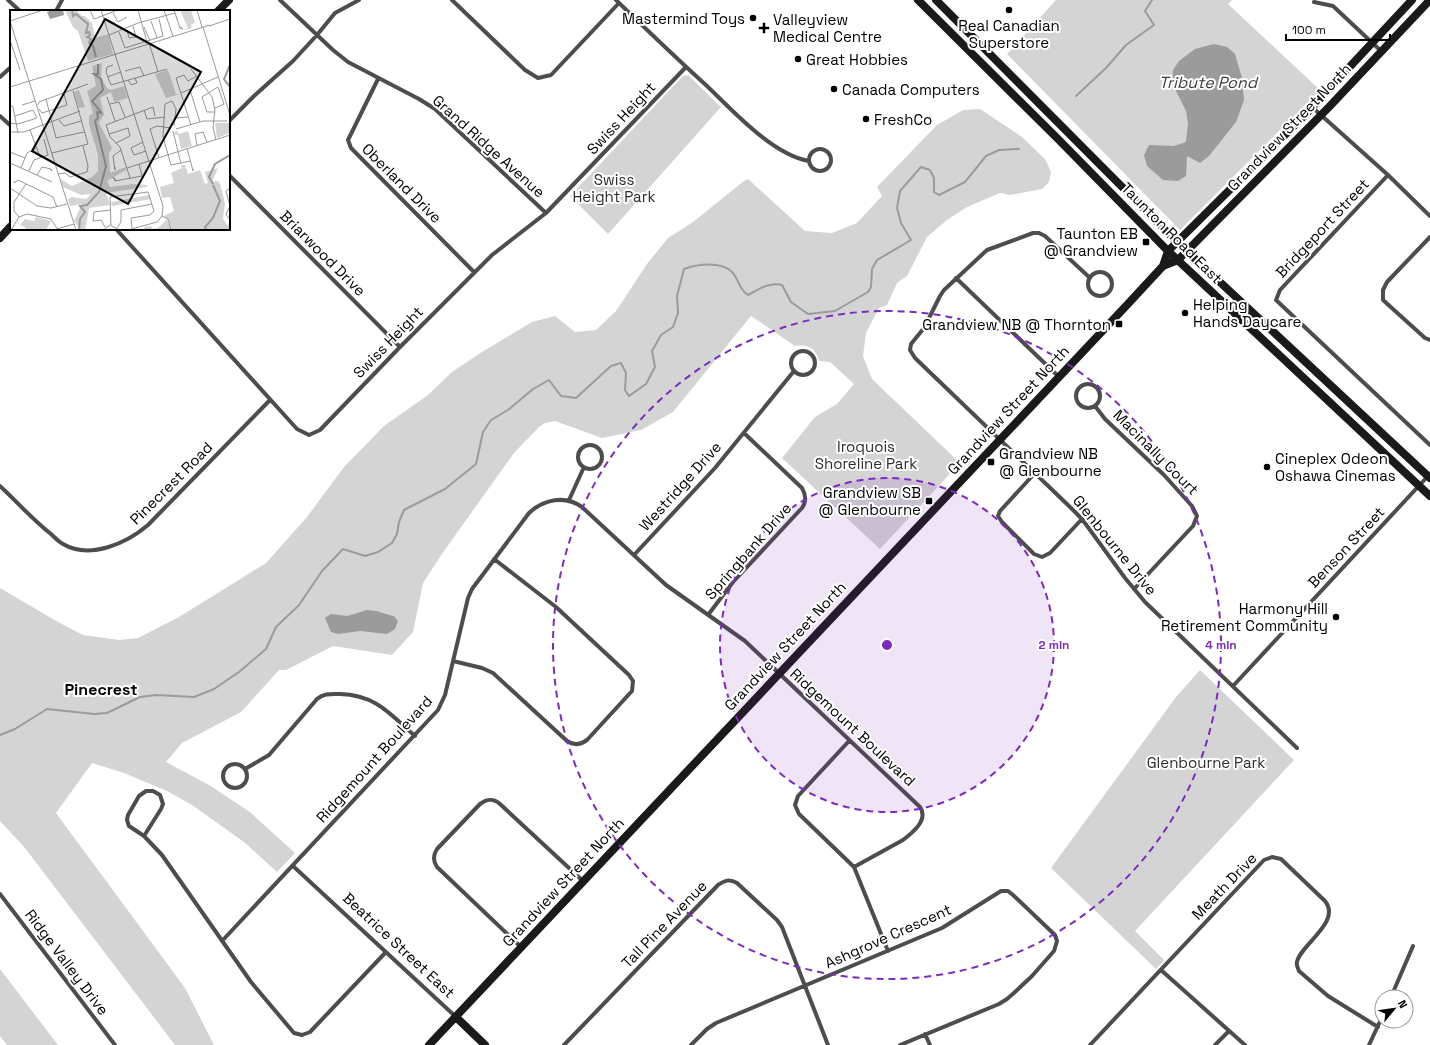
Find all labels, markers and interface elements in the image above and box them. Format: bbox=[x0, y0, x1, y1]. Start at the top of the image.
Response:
marker: Real Canadian Superstore bbox=[1004, 5, 1014, 15]
place label: Mastermind Toys bbox=[622, 9, 745, 28]
inset map bbox=[10, 10, 230, 230]
place label: Valleyview Medical Centre bbox=[773, 10, 882, 46]
marker: Mastermind Toys bbox=[748, 13, 758, 23]
place label: Real Canadian Superstore bbox=[958, 16, 1060, 52]
scale bar bbox=[1286, 16, 1390, 42]
marker: Valleyview Medical Centre bbox=[758, 22, 770, 34]
text: 100 m bbox=[1292, 22, 1326, 38]
place label: Great Hobbies bbox=[806, 50, 908, 69]
marker: Great Hobbies bbox=[793, 54, 803, 64]
street label: Grandview Street North bbox=[1223, 59, 1355, 195]
water label: Tribute Pond bbox=[1159, 72, 1259, 93]
street label: Swiss Height bbox=[583, 78, 660, 158]
place label: Canada Computers bbox=[842, 80, 980, 99]
marker: Canada Computers bbox=[829, 84, 839, 94]
street label: Grand Ridge Avenue bbox=[429, 91, 549, 202]
place label: FreshCo bbox=[874, 110, 932, 129]
marker: FreshCo bbox=[861, 114, 871, 124]
street label: Oberland Drive bbox=[358, 139, 446, 227]
park label: Swiss Height Park bbox=[573, 170, 655, 206]
street label: Bridgeport Street bbox=[1271, 174, 1373, 282]
street label: Taunton Road East bbox=[1117, 178, 1227, 288]
street label: Briarwood Drive bbox=[276, 206, 370, 300]
place label: Taunton EB @ Grandview bbox=[1043, 224, 1138, 260]
marker: Taunton EB @ Grandview bbox=[1141, 237, 1151, 247]
place label: Helping Hands Daycare bbox=[1193, 295, 1302, 331]
street label: Swiss Height bbox=[349, 302, 427, 382]
marker: Helping Hands Daycare bbox=[1180, 308, 1190, 318]
place label: Grandview NB @ Thornton bbox=[922, 315, 1111, 334]
marker: Grandview NB @ Thornton bbox=[1114, 319, 1124, 329]
street label: Grandview Street North bbox=[943, 341, 1073, 479]
street label: Macinally Court bbox=[1109, 405, 1203, 499]
street label: Westridge Drive bbox=[635, 437, 725, 535]
park label: Iroquois Shoreline Park bbox=[815, 437, 917, 473]
street label: Pinecrest Road bbox=[126, 438, 216, 528]
place label: Grandview NB @ Glenbourne bbox=[999, 444, 1102, 480]
place label: Cineplex Odeon Oshawa Cinemas bbox=[1275, 449, 1396, 485]
marker: Grandview NB @ Glenbourne bbox=[986, 457, 996, 467]
marker: Cineplex Odeon Oshawa Cinemas bbox=[1262, 462, 1272, 472]
place label: Grandview SB @ Glenbourne bbox=[818, 483, 921, 519]
street label: Glenbourne Drive bbox=[1069, 491, 1161, 599]
marker: Grandview SB @ Glenbourne bbox=[924, 496, 934, 506]
street label: Springbank Drive bbox=[701, 499, 795, 603]
street label: Benson Street bbox=[1304, 502, 1388, 592]
street label: Grandview Street North bbox=[720, 577, 850, 715]
place label: Harmony Hill Retirement Community bbox=[1161, 599, 1328, 635]
marker: Harmony Hill Retirement Community bbox=[1331, 612, 1341, 622]
text: 2 min bbox=[1038, 637, 1070, 653]
text: 4 min bbox=[1205, 637, 1237, 653]
centre of rings bbox=[880, 638, 894, 652]
street label: Ridgemount Boulevard bbox=[786, 664, 920, 790]
district label: Pinecrest bbox=[64, 679, 138, 700]
street label: Ridgemount Boulevard bbox=[312, 692, 436, 826]
park label: Glenbourne Park bbox=[1147, 753, 1265, 772]
street label: Grandview Street North bbox=[498, 813, 628, 951]
street label: Meath Drive bbox=[1187, 848, 1261, 923]
street label: Tall Pine Avenue bbox=[617, 876, 711, 972]
street label: Beatrice Street East bbox=[339, 888, 459, 1002]
street label: Ashgrove Crescent bbox=[822, 900, 954, 972]
street label: Ridge Valley Drive bbox=[21, 905, 113, 1019]
north arrow bbox=[1374, 989, 1414, 1029]
text: N bbox=[1395, 998, 1411, 1011]

